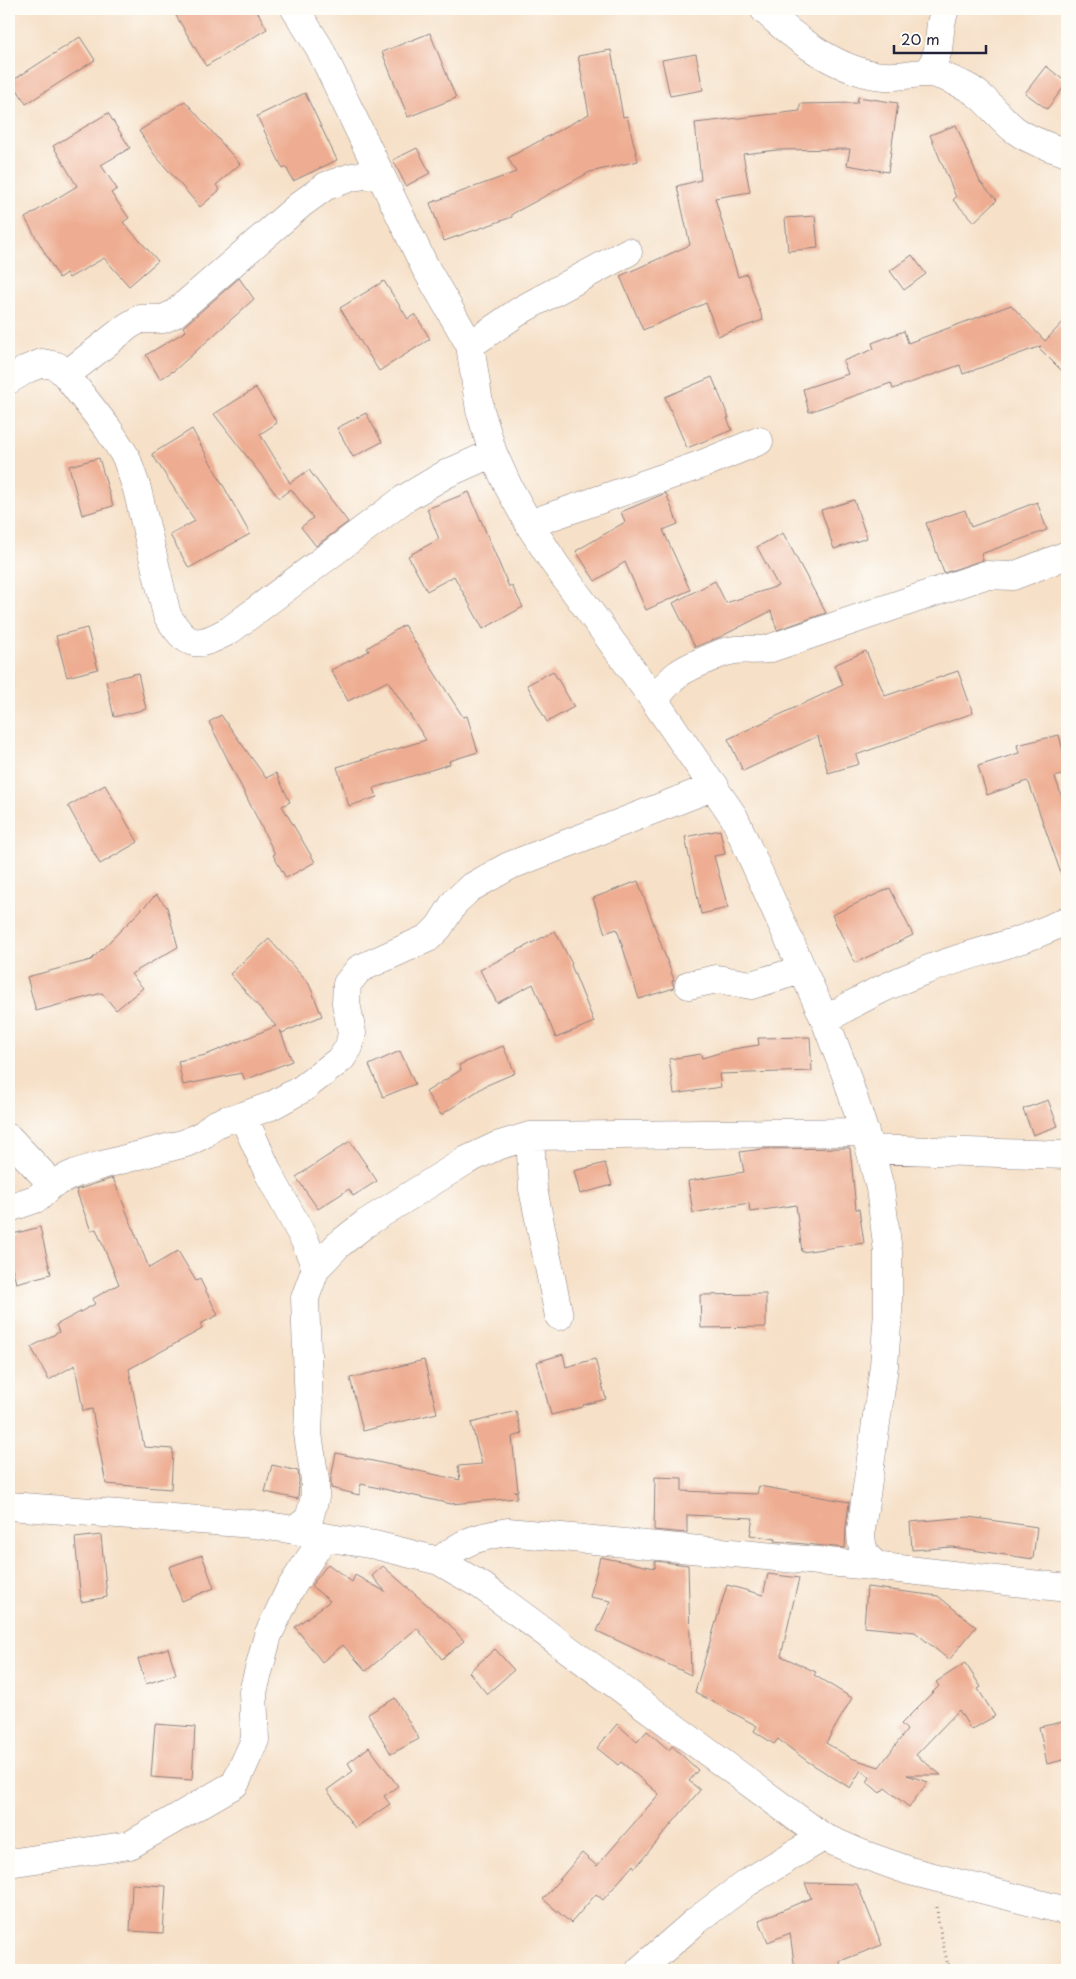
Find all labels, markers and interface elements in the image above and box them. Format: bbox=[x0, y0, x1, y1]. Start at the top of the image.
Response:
scale bar bbox=[894, 22, 986, 54]
text: 20 m bbox=[901, 27, 940, 50]

